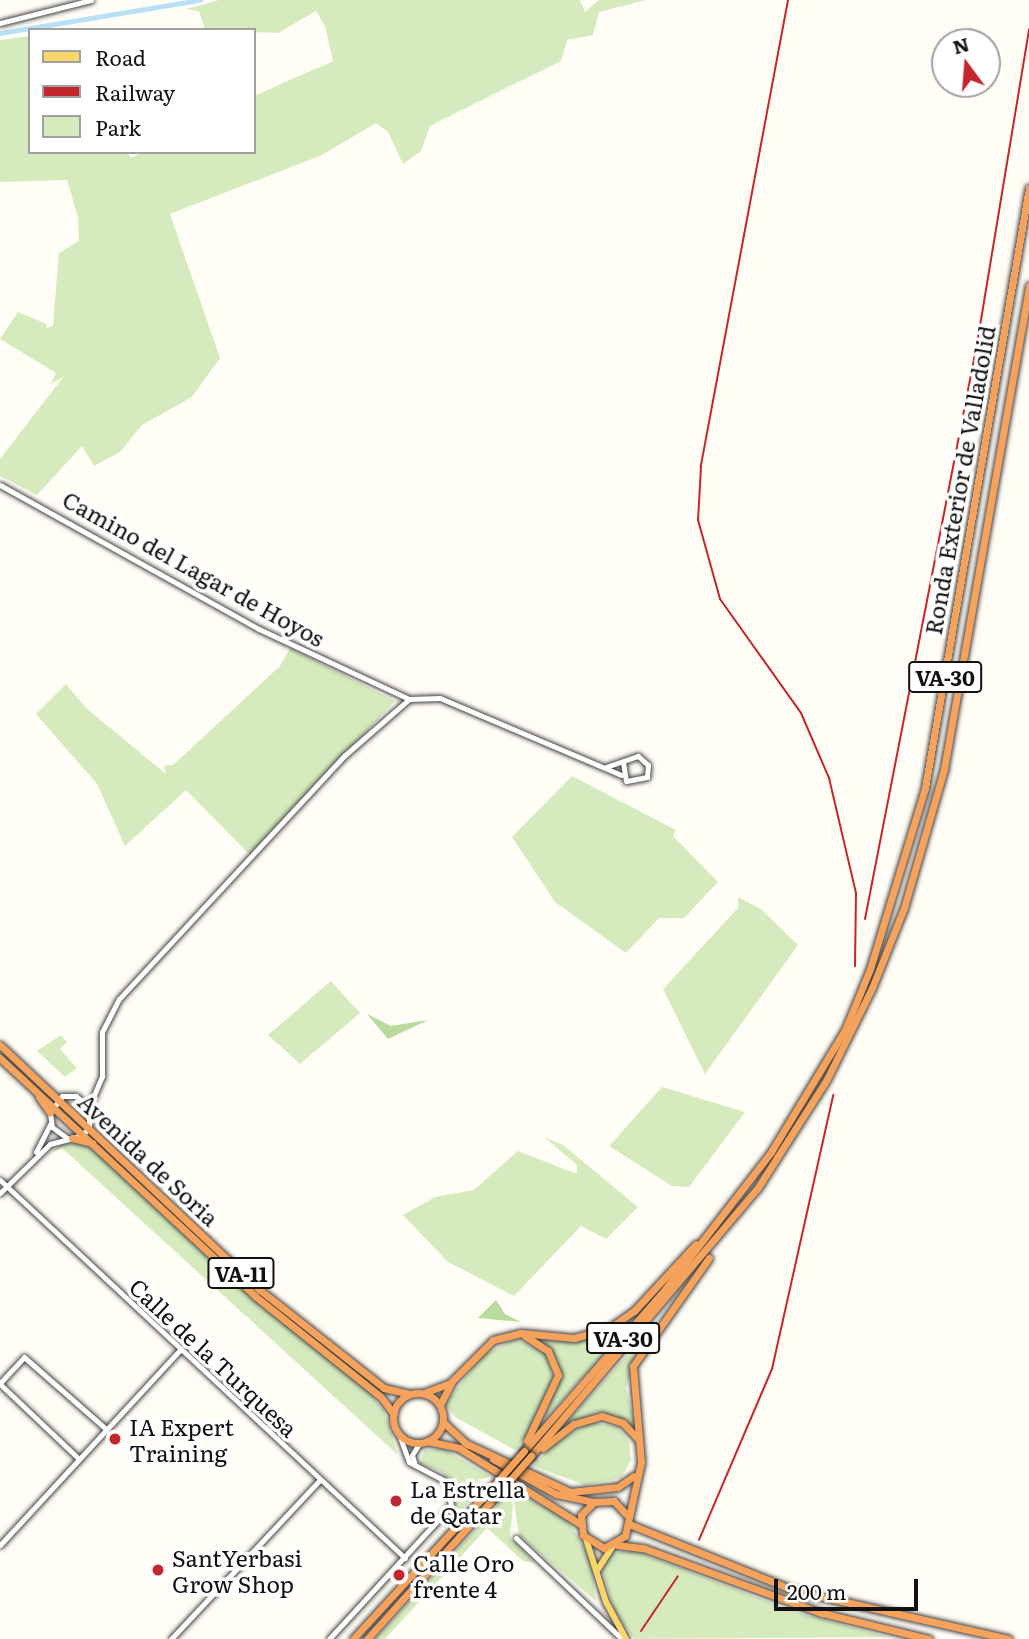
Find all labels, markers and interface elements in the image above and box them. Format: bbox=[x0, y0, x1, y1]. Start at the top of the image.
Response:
legend bbox=[28, 28, 256, 154]
north arrow bbox=[931, 28, 1001, 98]
text: N bbox=[949, 29, 972, 60]
text: Road bbox=[95, 41, 146, 72]
text: Railway bbox=[95, 76, 175, 107]
text: Park bbox=[95, 111, 141, 142]
street label: Ronda Exterior de Valladolid bbox=[918, 323, 1000, 637]
street label: Camino del Lagar de Hoyos bbox=[58, 484, 330, 652]
road number: VA-30 bbox=[906, 660, 984, 694]
street label: Avenida de Soria bbox=[73, 1087, 225, 1231]
road number: VA-11 bbox=[206, 1256, 276, 1290]
street label: Calle de la Turquesa bbox=[124, 1272, 304, 1442]
road number: VA-30 bbox=[584, 1320, 662, 1356]
place label: IA Expert Training bbox=[129, 1412, 234, 1466]
marker: IA Expert Training bbox=[107, 1431, 123, 1447]
place label: La Estrella de Qatar bbox=[410, 1474, 525, 1528]
marker: La Estrella de Qatar bbox=[388, 1493, 404, 1509]
place label: SantYerbasi Grow Shop bbox=[172, 1543, 302, 1597]
place label: Calle Oro frente 4 bbox=[413, 1548, 515, 1602]
marker: SantYerbasi Grow Shop bbox=[150, 1562, 166, 1578]
scale bar bbox=[777, 1566, 920, 1610]
marker: Calle Oro frente 4 bbox=[391, 1567, 407, 1583]
text: 200 m bbox=[787, 1575, 847, 1606]

